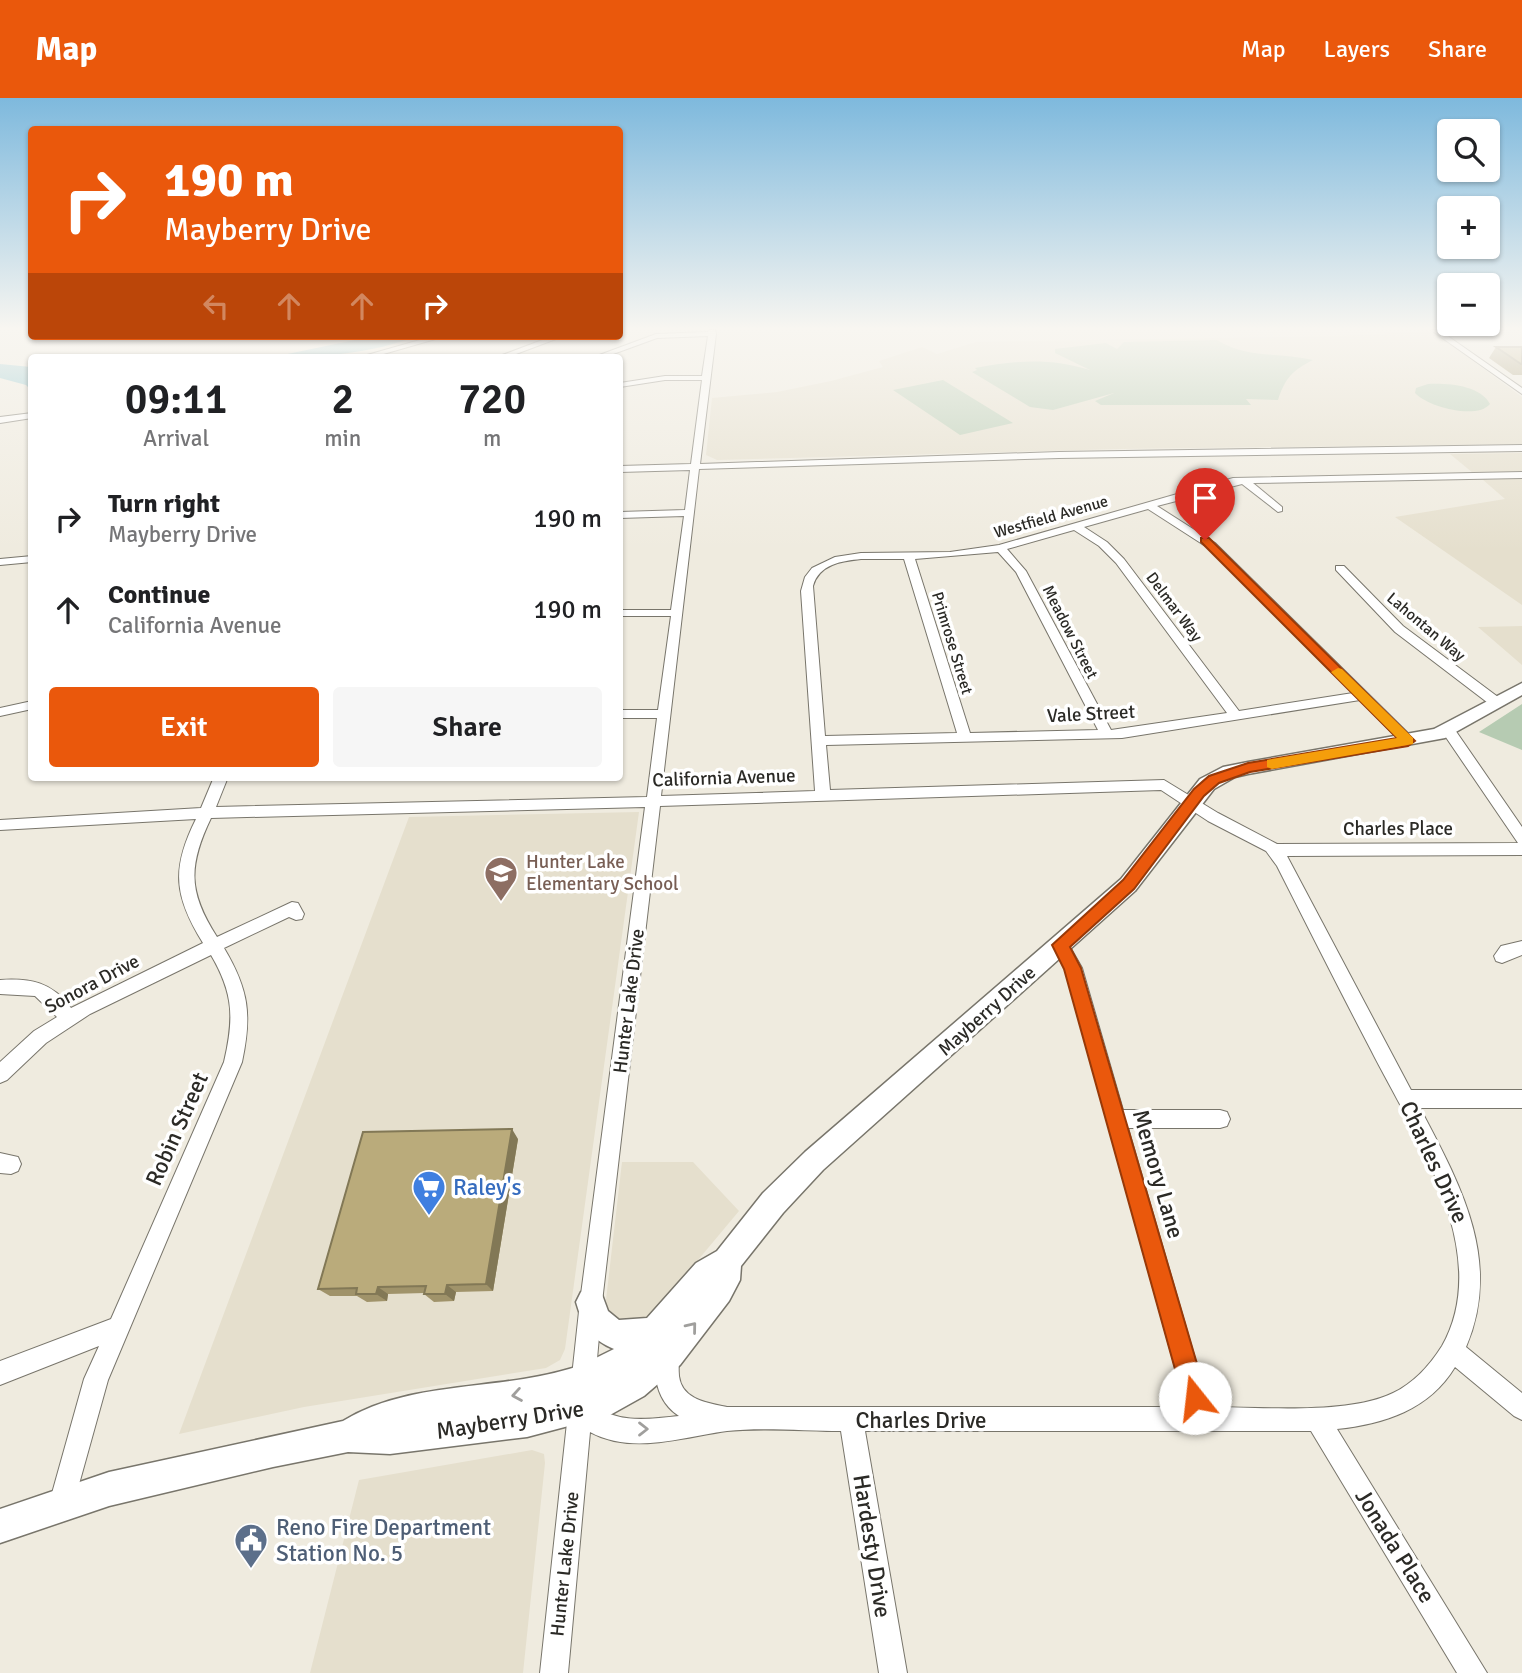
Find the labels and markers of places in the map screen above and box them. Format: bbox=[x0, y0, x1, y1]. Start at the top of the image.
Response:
pin bbox=[1175, 468, 1235, 540]
place label: Hunter Lake Elementary School bbox=[526, 850, 679, 896]
school or university icon: Hunter Lake Elementary School bbox=[482, 854, 520, 903]
supermarket icon: Raley's bbox=[410, 1168, 448, 1217]
place label: Raley's bbox=[453, 1173, 522, 1202]
place label: Reno Fire Department Station No. 5 bbox=[276, 1513, 491, 1568]
public building icon: Reno Fire Department Station No. 5 bbox=[232, 1521, 270, 1570]

